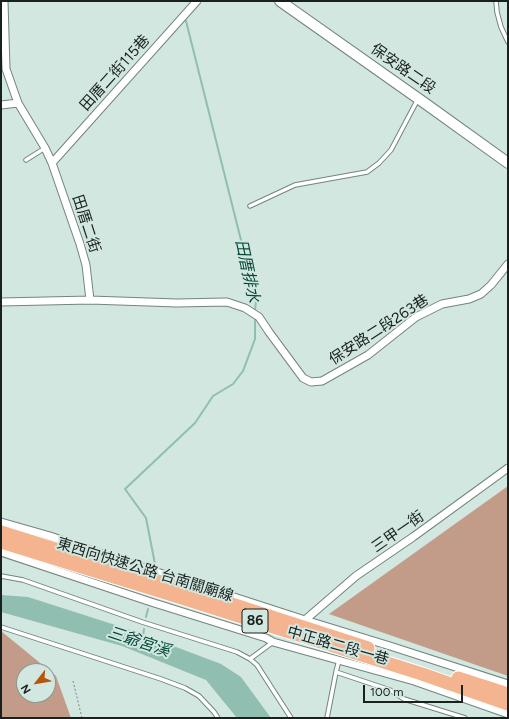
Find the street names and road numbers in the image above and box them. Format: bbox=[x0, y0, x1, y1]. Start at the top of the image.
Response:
street label: 田厝二街115巷 bbox=[76, 31, 154, 115]
street label: 保安路二段 bbox=[367, 40, 439, 98]
street label: 田厝二街 bbox=[68, 193, 104, 255]
street label: 保安路二段263巷 bbox=[326, 291, 432, 369]
street label: 三甲一街 bbox=[368, 507, 428, 557]
street label: 東西向快速公路 台南關廟線 bbox=[55, 535, 235, 605]
road number: 86 bbox=[242, 609, 268, 633]
street label: 中正路二段一巷 bbox=[285, 623, 391, 669]

